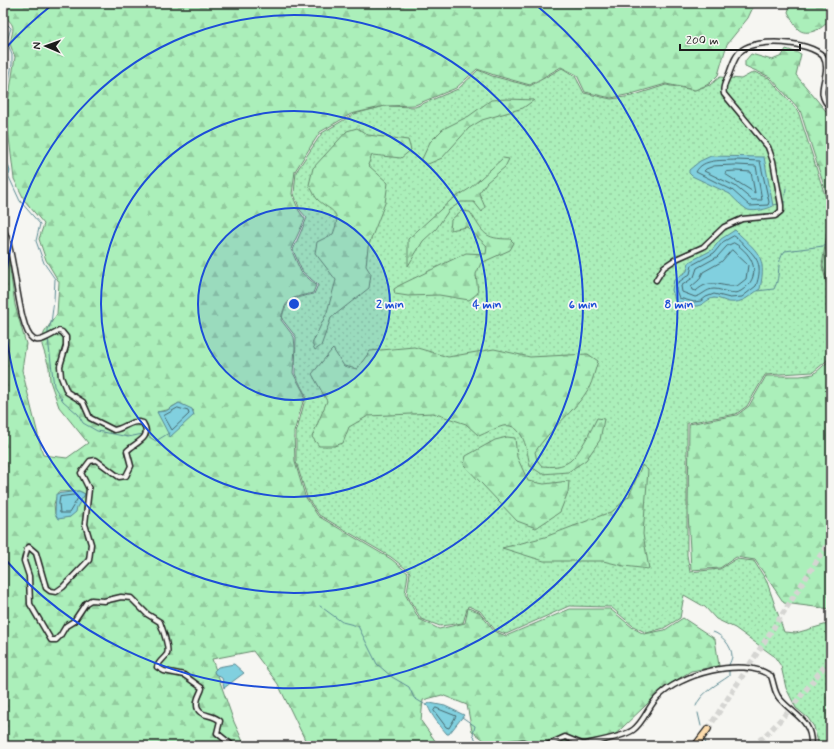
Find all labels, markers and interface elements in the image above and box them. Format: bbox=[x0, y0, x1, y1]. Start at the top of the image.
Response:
north arrow bbox=[26, 26, 66, 66]
scale bar bbox=[680, 26, 800, 52]
text: 200 m bbox=[686, 33, 719, 49]
text: N bbox=[30, 42, 44, 50]
centre of rings bbox=[287, 297, 301, 311]
text: 2 min bbox=[376, 297, 404, 313]
text: 4 min bbox=[472, 297, 502, 313]
text: 6 min bbox=[569, 297, 597, 313]
text: 8 min bbox=[664, 297, 694, 313]

